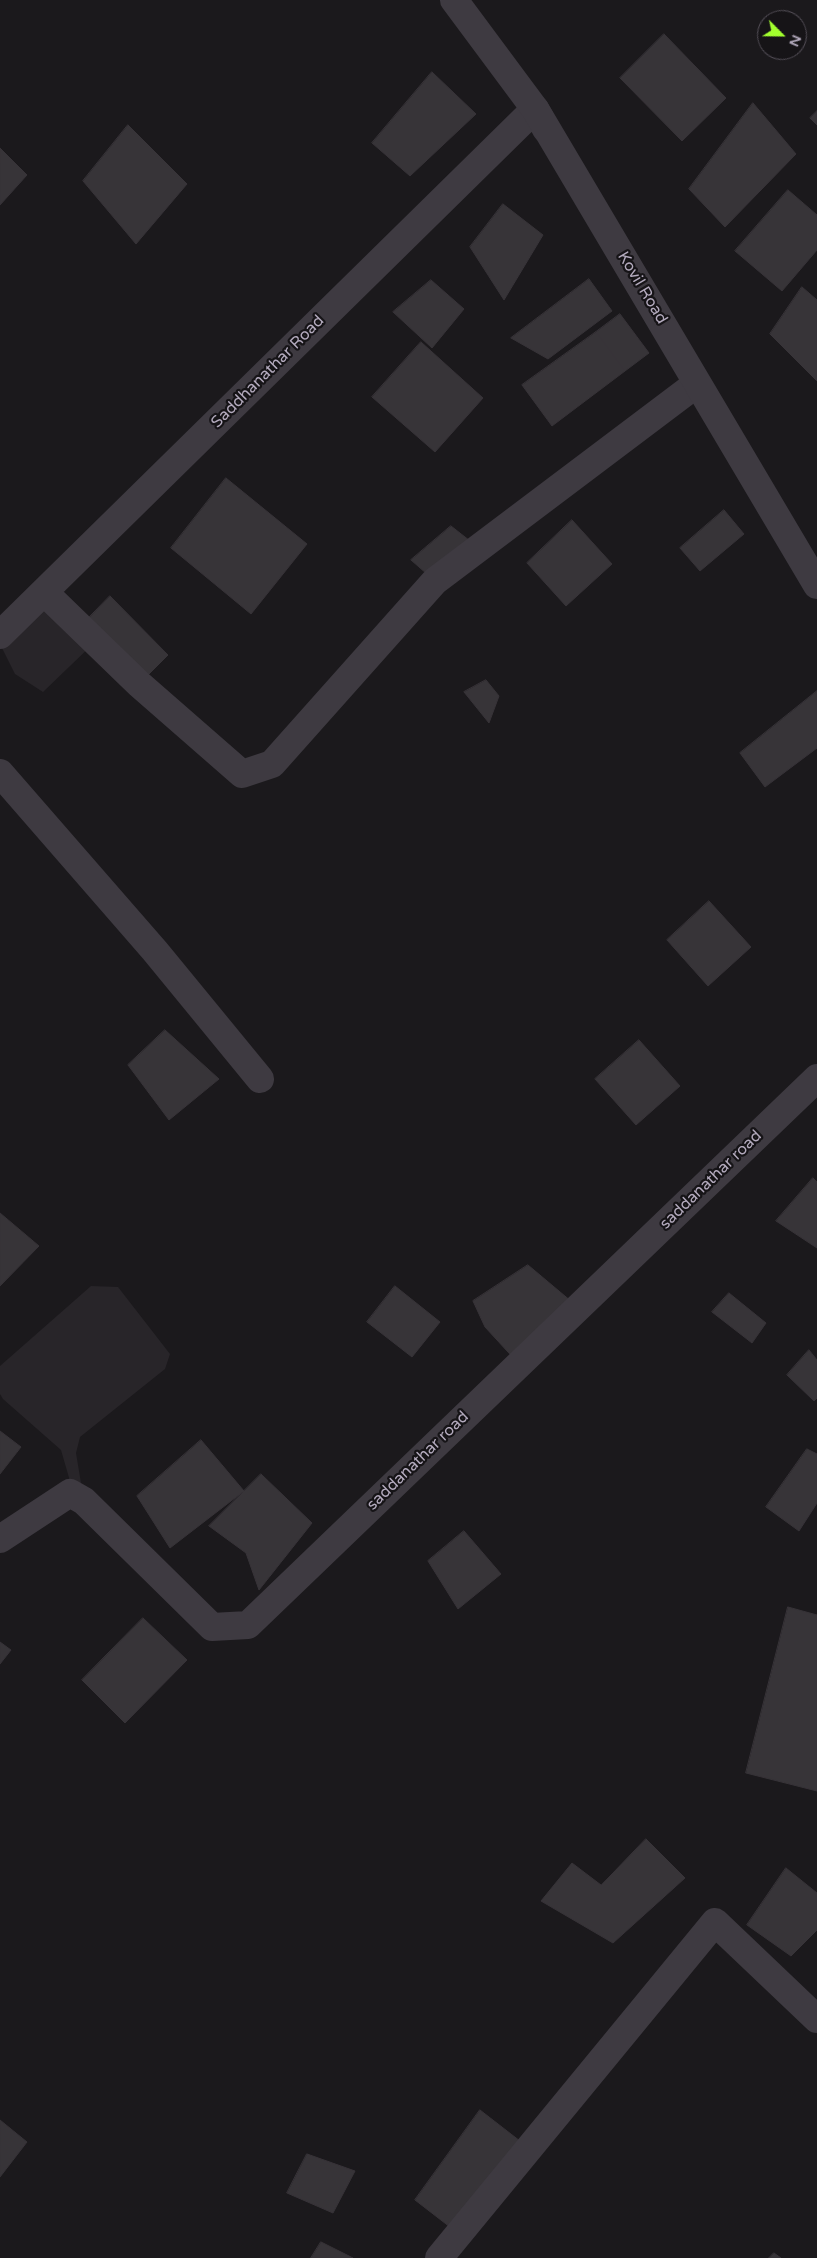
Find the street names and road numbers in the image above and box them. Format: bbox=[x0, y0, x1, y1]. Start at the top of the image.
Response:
street label: Kovil Road bbox=[613, 248, 671, 328]
street label: Saddhanathar Road bbox=[208, 312, 328, 432]
street label: saddanathar road bbox=[656, 1126, 766, 1234]
street label: saddanathar road bbox=[363, 1407, 473, 1515]

